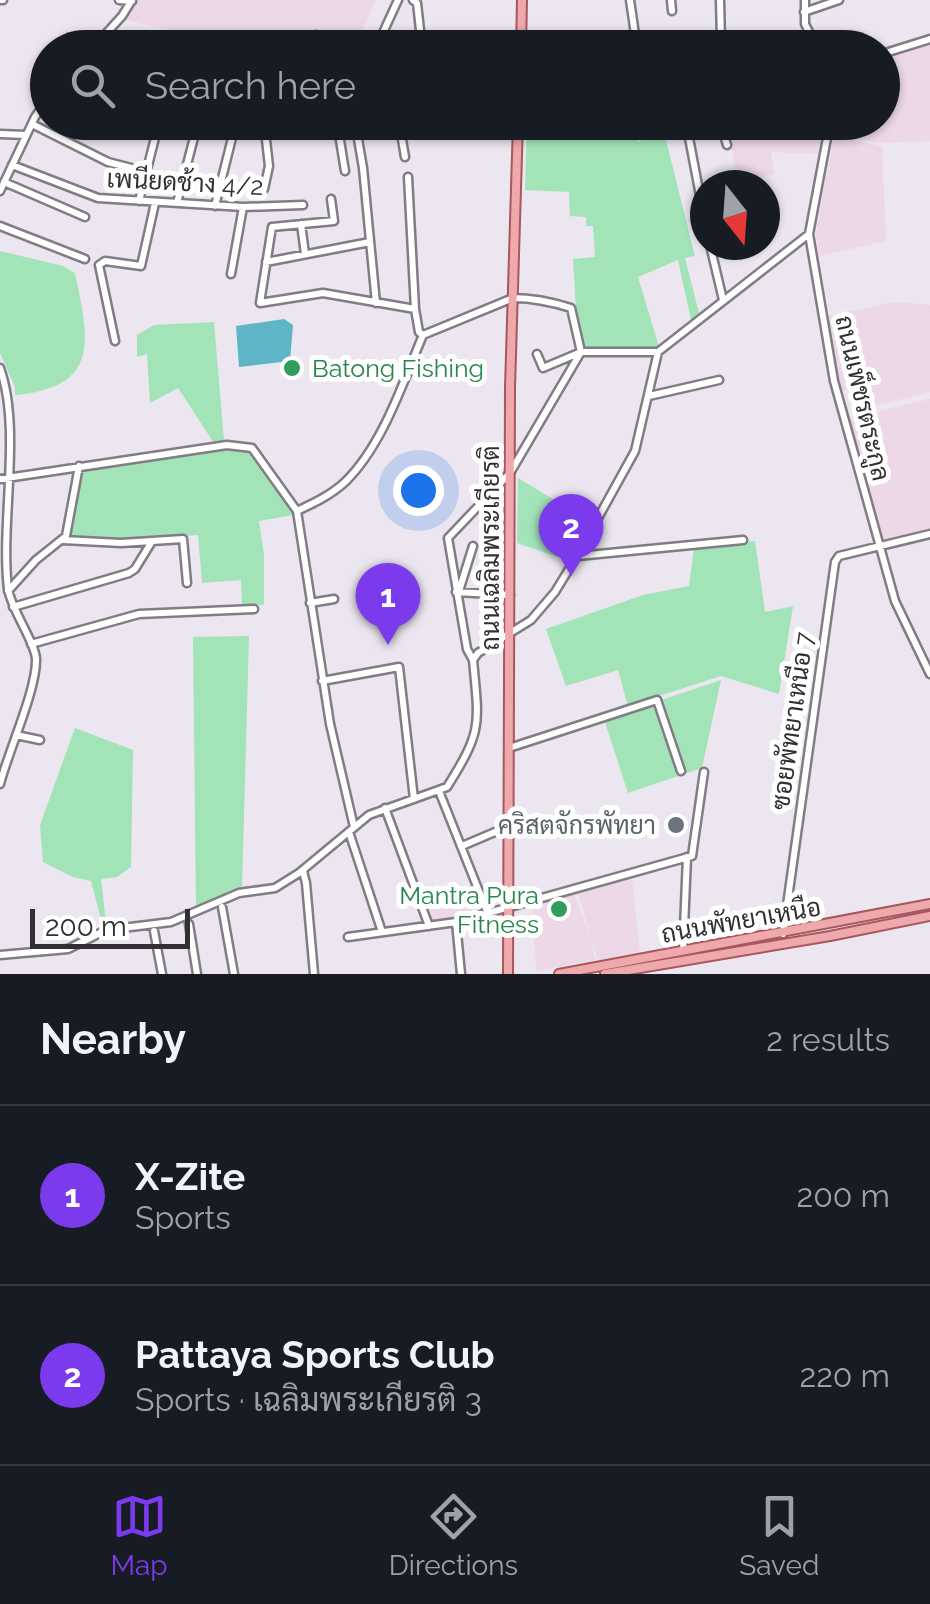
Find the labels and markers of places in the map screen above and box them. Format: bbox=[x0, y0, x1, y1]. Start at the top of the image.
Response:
place label: Batong Fishing bbox=[312, 353, 484, 383]
marker: Batong Fishing bbox=[281, 357, 303, 379]
pin: 2 bbox=[538, 494, 604, 576]
pin: 1 bbox=[356, 562, 420, 645]
place label: คริสตจักรพัทยา bbox=[498, 809, 656, 840]
marker: คริสตจักรพัทยา bbox=[665, 814, 687, 836]
place label: Mantra Pura Fitness bbox=[399, 880, 539, 939]
marker: Mantra Pura Fitness bbox=[548, 898, 570, 920]

